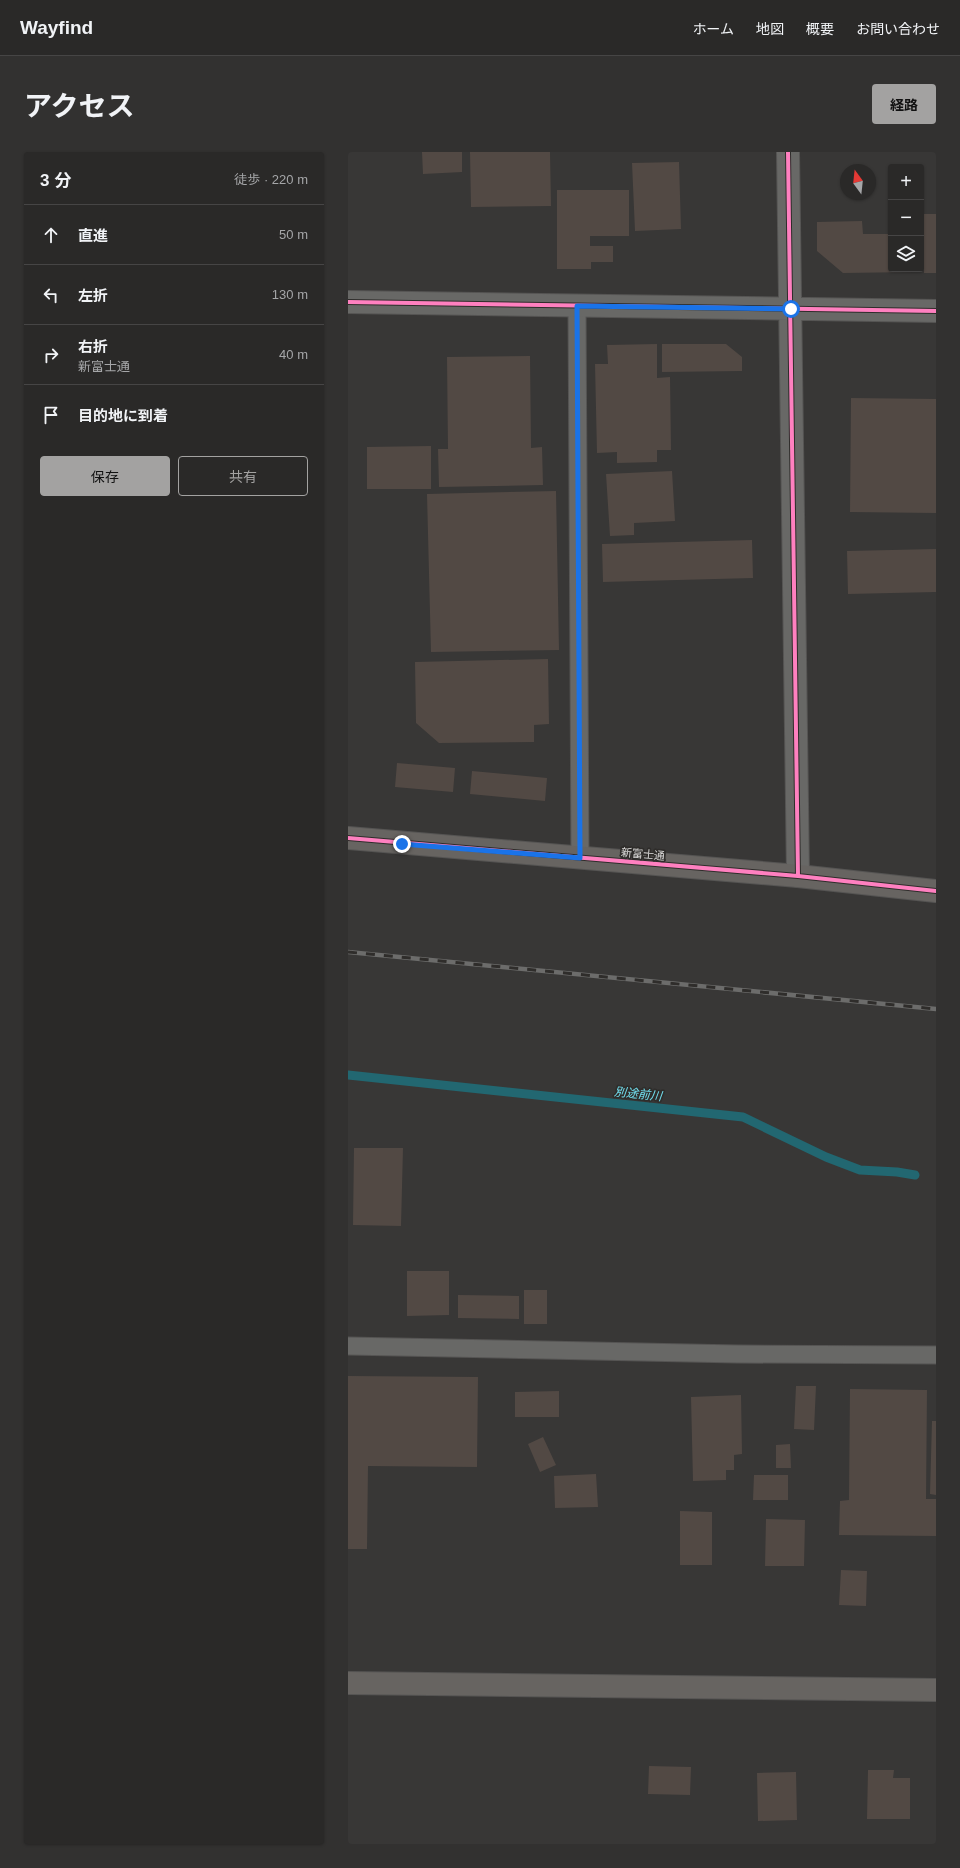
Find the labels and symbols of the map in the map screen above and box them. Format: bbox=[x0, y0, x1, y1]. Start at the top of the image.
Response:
north arrow bbox=[840, 164, 876, 200]
route start bbox=[782, 300, 800, 318]
route end bbox=[393, 835, 411, 853]
street label: 新富士通 bbox=[621, 846, 665, 862]
water label: 別途前川 bbox=[613, 1085, 665, 1104]

